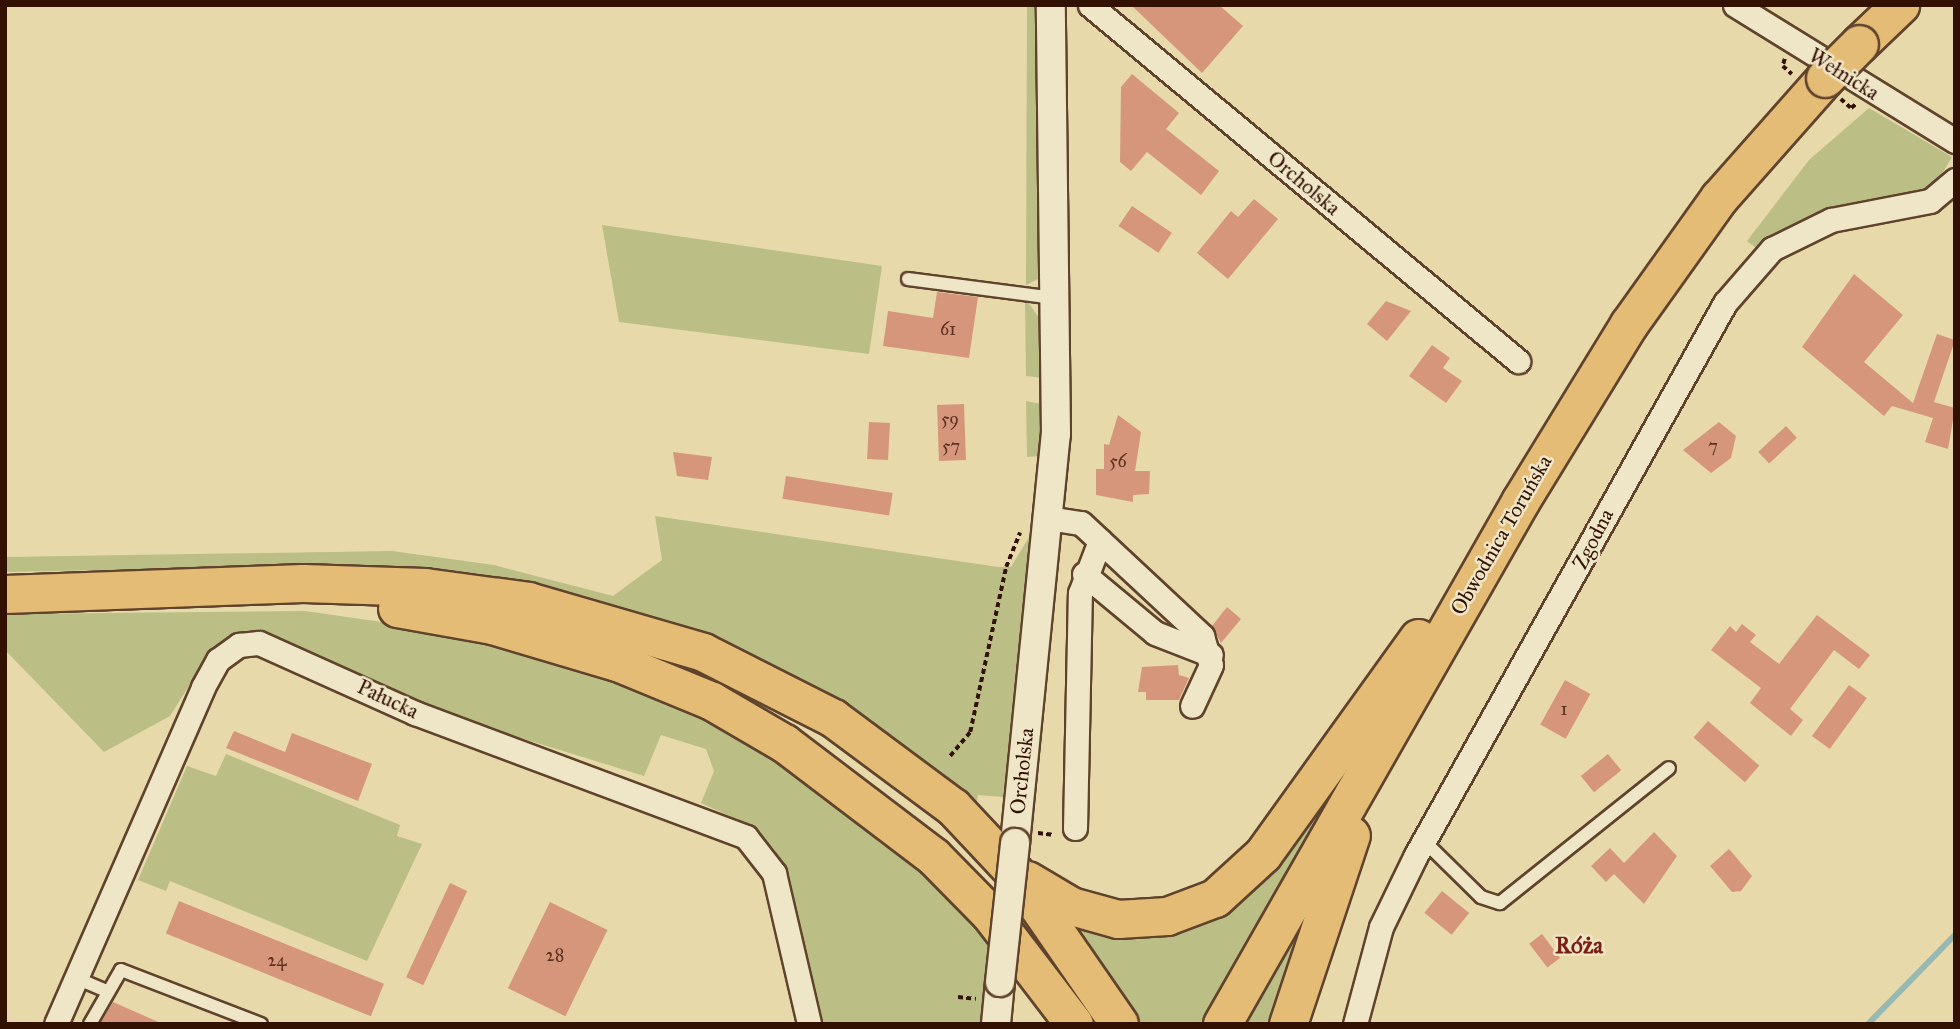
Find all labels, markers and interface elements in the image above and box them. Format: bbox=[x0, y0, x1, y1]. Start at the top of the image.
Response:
street label: Wełnicka bbox=[1804, 43, 1884, 105]
street label: Orcholska bbox=[1263, 145, 1345, 221]
house number: 61 bbox=[940, 318, 956, 340]
house number: 59 bbox=[941, 408, 959, 430]
house number: 57 bbox=[942, 435, 960, 457]
house number: 7 bbox=[1708, 435, 1718, 457]
house number: 56 bbox=[1109, 450, 1127, 472]
street label: Obwodnica Toruńska bbox=[1445, 451, 1557, 619]
street label: Zgodna bbox=[1567, 505, 1619, 573]
street label: Pałucka bbox=[353, 674, 423, 724]
house number: 1 bbox=[1560, 698, 1568, 720]
street label: Orcholska bbox=[1005, 727, 1039, 815]
district label: Róża bbox=[1555, 931, 1603, 959]
house number: 28 bbox=[546, 944, 564, 966]
house number: 24 bbox=[268, 949, 286, 971]

